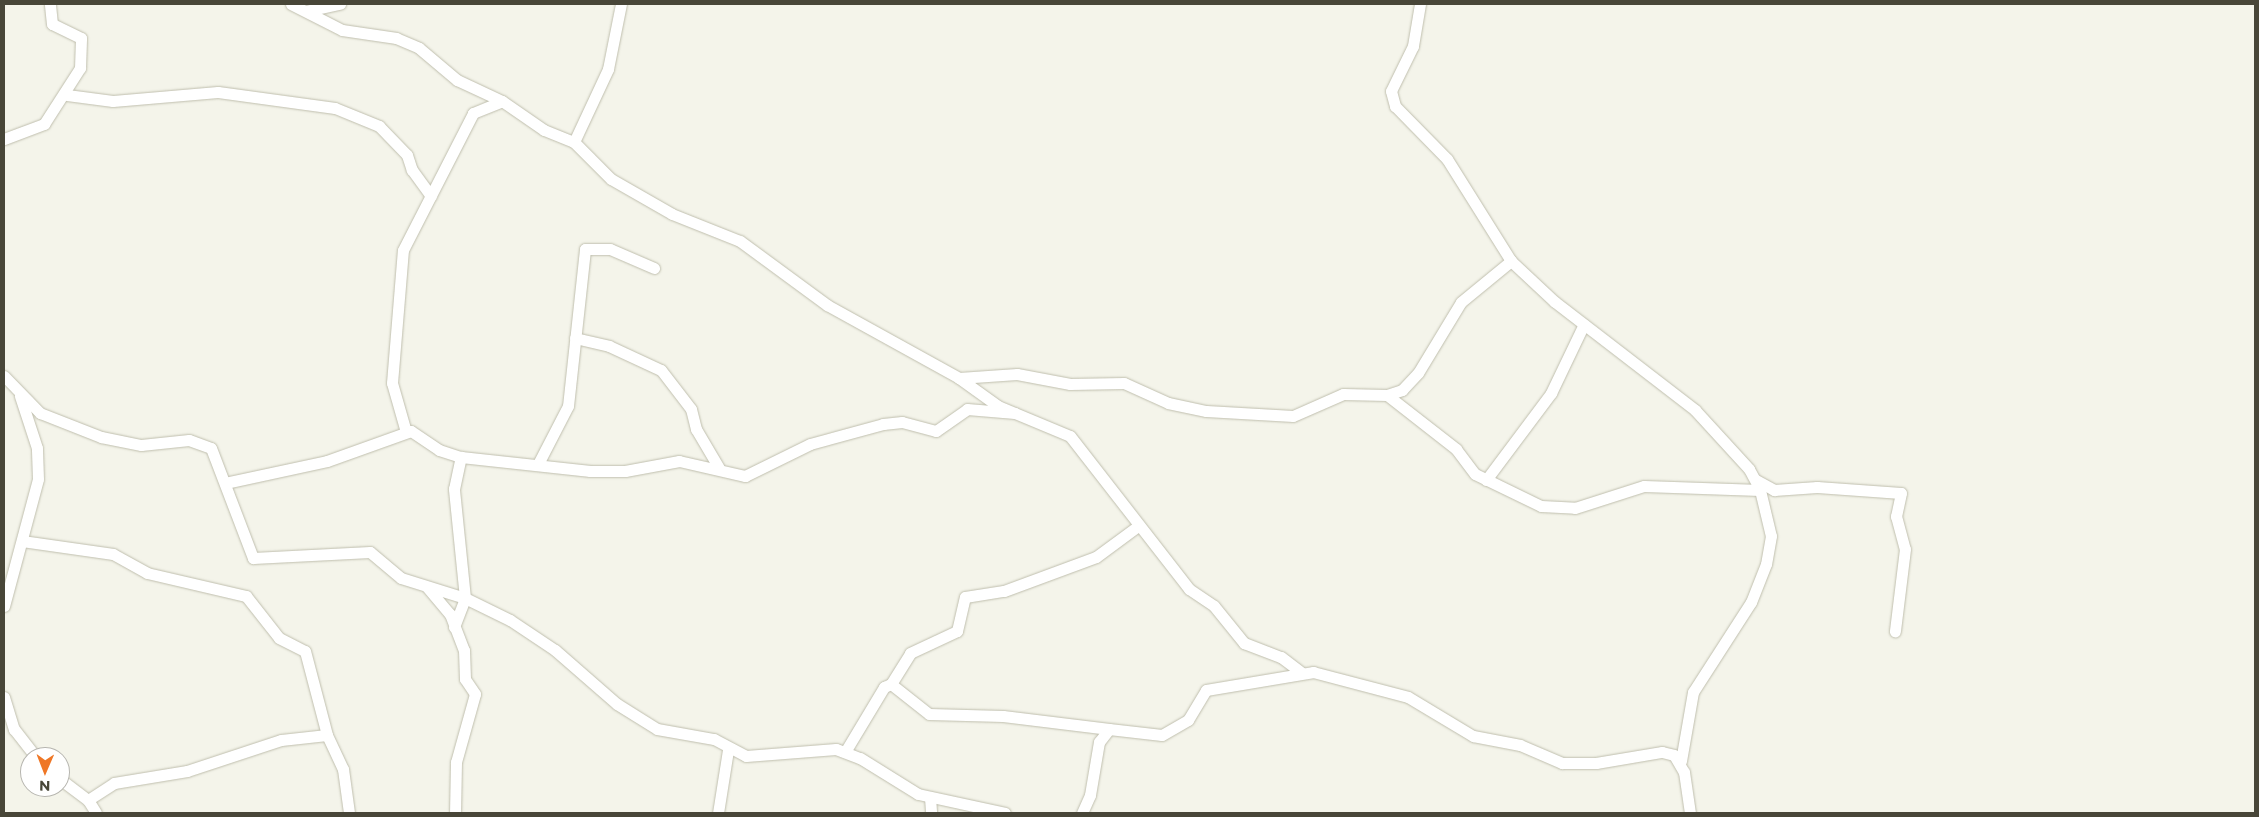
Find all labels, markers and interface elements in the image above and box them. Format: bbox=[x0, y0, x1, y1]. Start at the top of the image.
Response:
north arrow bbox=[20, 747, 70, 797]
text: N bbox=[39, 777, 51, 795]

